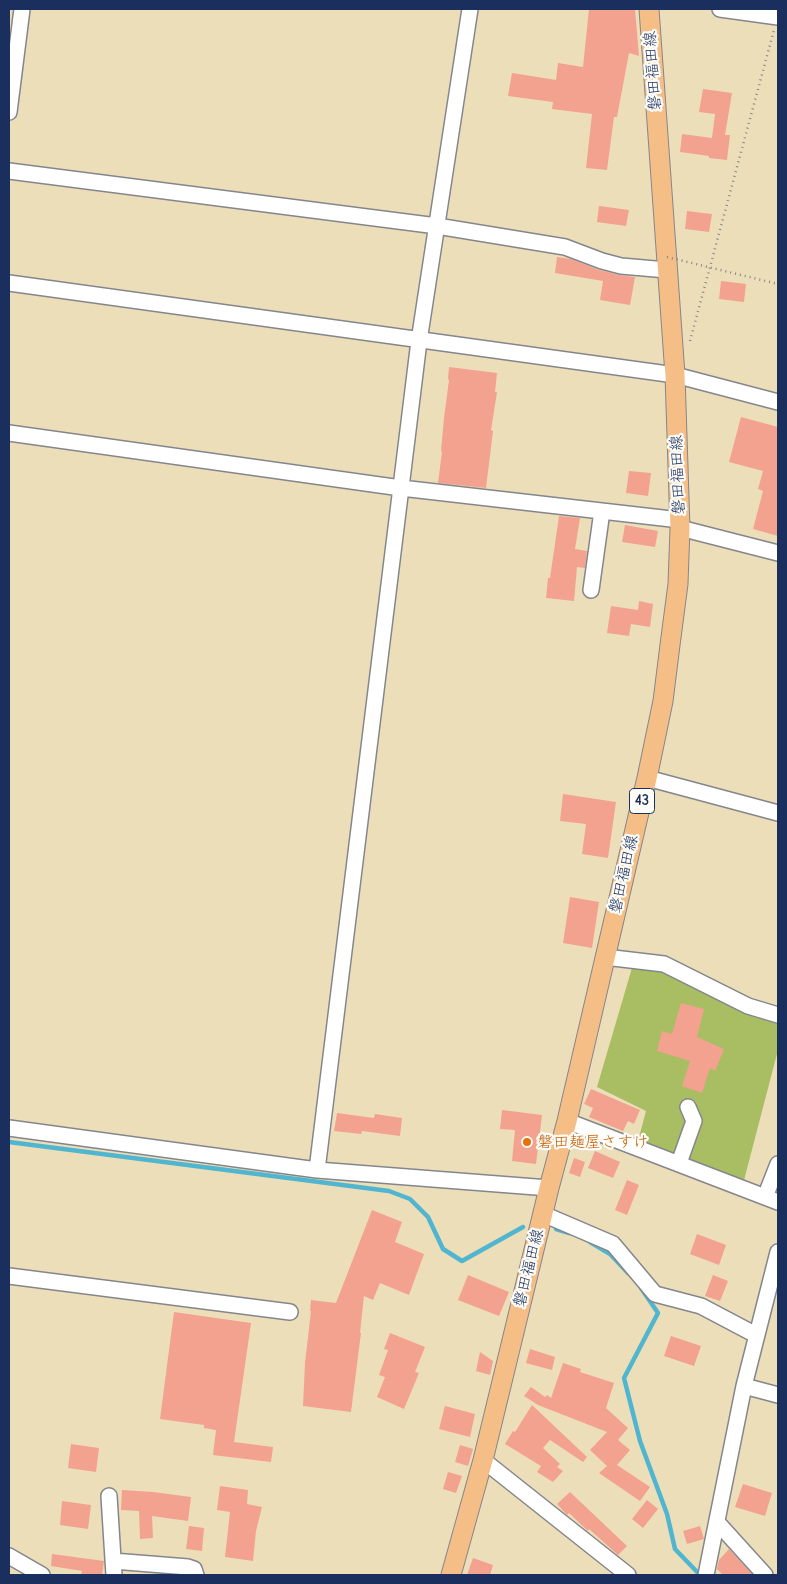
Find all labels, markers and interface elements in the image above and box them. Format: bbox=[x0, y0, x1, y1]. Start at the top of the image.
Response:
street label: 磐田福田線 bbox=[641, 30, 665, 112]
street label: 磐田福田線 bbox=[667, 435, 689, 515]
road number: 43 bbox=[630, 788, 654, 814]
street label: 磐田福田線 bbox=[606, 833, 642, 915]
place label: 磐田麺屋さすけ bbox=[537, 1132, 649, 1152]
marker: 磐田麺屋さすけ bbox=[521, 1136, 533, 1148]
street label: 磐田福田線 bbox=[510, 1227, 548, 1309]

